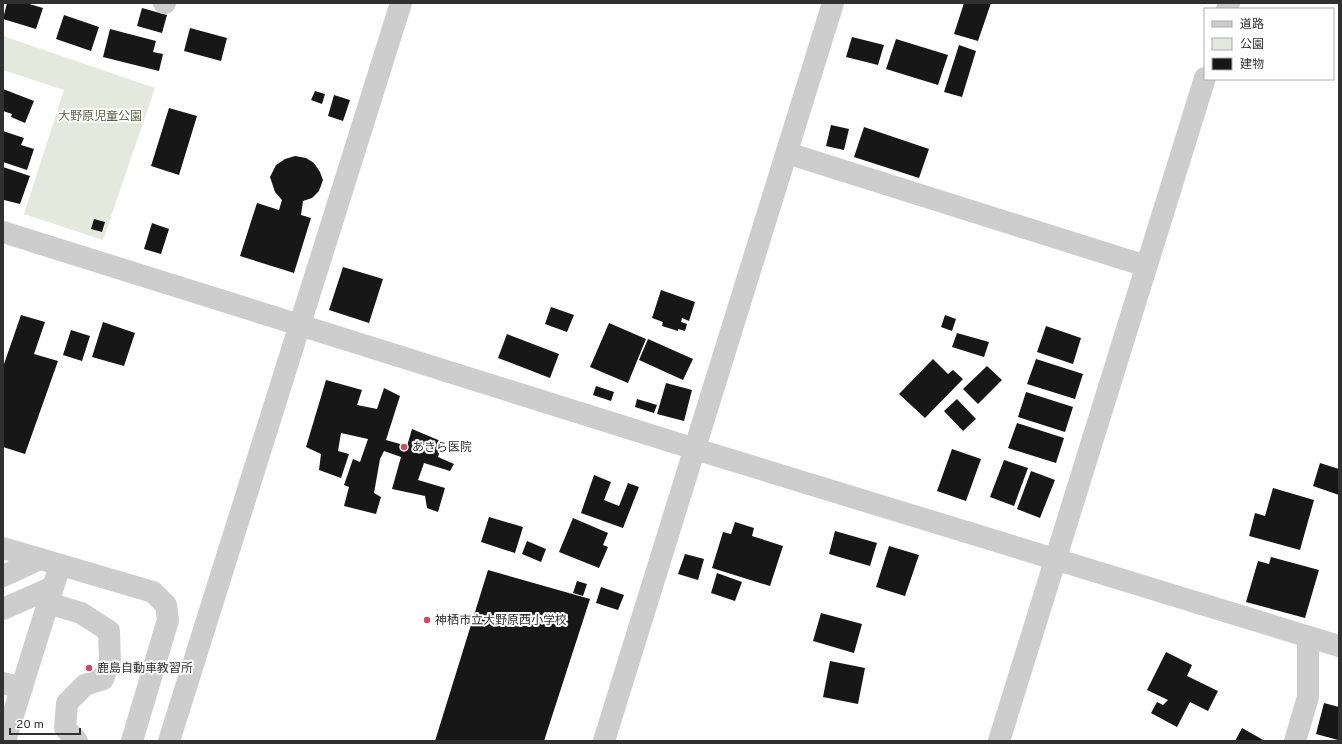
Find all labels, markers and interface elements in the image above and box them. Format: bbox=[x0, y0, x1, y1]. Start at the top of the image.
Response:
legend bbox=[1204, 8, 1334, 80]
text: 道路 bbox=[1240, 17, 1264, 33]
text: 公園 bbox=[1240, 37, 1264, 53]
text: 建物 bbox=[1240, 57, 1264, 73]
park label: 大野原児童公園 bbox=[58, 109, 142, 125]
place label: あきら医院 bbox=[412, 440, 472, 456]
marker: あきら医院 bbox=[399, 442, 409, 452]
place label: 神栖市立大野原西小学校 bbox=[435, 613, 567, 629]
marker: 神栖市立大野原西小学校 bbox=[422, 615, 432, 625]
place label: 鹿島自動車教習所 bbox=[97, 661, 193, 677]
marker: 鹿島自動車教習所 bbox=[84, 663, 94, 673]
scale bar bbox=[10, 710, 80, 736]
text: 20 m bbox=[16, 717, 44, 733]

